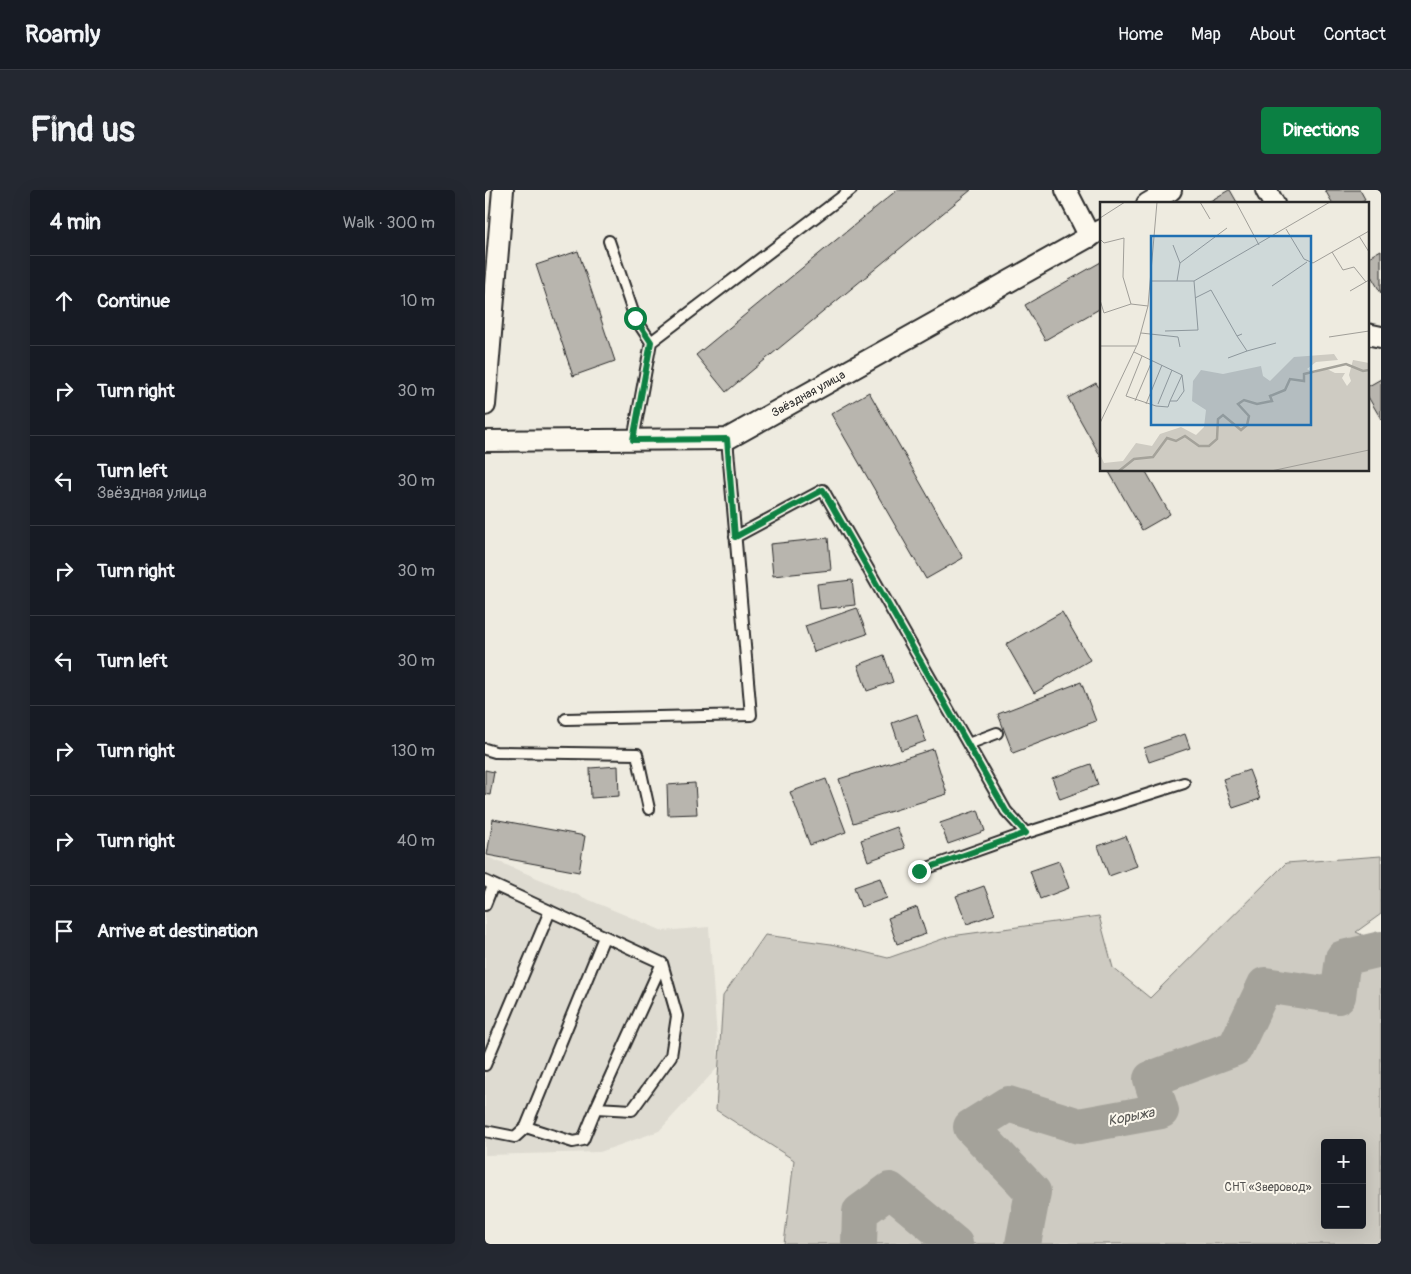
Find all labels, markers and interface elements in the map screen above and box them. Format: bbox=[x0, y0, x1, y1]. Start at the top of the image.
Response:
text: Roamly bbox=[25, 20, 100, 49]
text: Home bbox=[1118, 23, 1163, 46]
text: Map bbox=[1191, 23, 1221, 46]
text: About bbox=[1249, 23, 1295, 46]
text: Contact bbox=[1323, 23, 1386, 46]
button: Directions bbox=[1261, 107, 1381, 154]
text: Find us bbox=[30, 108, 135, 152]
inset map bbox=[1100, 202, 1369, 471]
text: 4 min bbox=[50, 209, 101, 236]
text: Walk · 300 m bbox=[343, 213, 435, 233]
icon: ahead bbox=[50, 287, 78, 315]
text: Continue bbox=[97, 289, 170, 313]
text: 10 m bbox=[400, 291, 435, 311]
route start bbox=[624, 307, 647, 330]
street label: Звёздная улица bbox=[769, 367, 848, 421]
icon: right bbox=[50, 377, 78, 405]
text: Turn right bbox=[97, 379, 175, 403]
text: 30 m bbox=[397, 381, 435, 401]
text: Turn left bbox=[97, 459, 167, 483]
icon: left bbox=[50, 467, 78, 495]
text: 30 m bbox=[397, 471, 435, 491]
text: Звёздная улица bbox=[97, 483, 207, 503]
icon: right bbox=[50, 557, 78, 585]
text: Turn right bbox=[97, 559, 175, 583]
text: 30 m bbox=[397, 561, 435, 581]
icon: left bbox=[50, 647, 78, 675]
text: Turn left bbox=[97, 649, 167, 673]
text: 30 m bbox=[397, 651, 435, 671]
icon: right bbox=[50, 737, 78, 765]
text: Turn right bbox=[97, 739, 175, 763]
text: 130 m bbox=[391, 741, 435, 761]
icon: right bbox=[50, 827, 78, 855]
text: Turn right bbox=[97, 829, 175, 853]
text: 40 m bbox=[397, 831, 435, 851]
route end bbox=[908, 860, 931, 883]
icon: arrive bbox=[50, 917, 78, 945]
text: Arrive at destination bbox=[97, 919, 258, 943]
water label: Корыжа bbox=[1107, 1103, 1157, 1129]
map controls bbox=[1321, 1139, 1366, 1229]
button: + bbox=[1321, 1139, 1366, 1184]
park label: СНТ «Зверовод» bbox=[1225, 1180, 1312, 1195]
button: − bbox=[1321, 1184, 1366, 1229]

